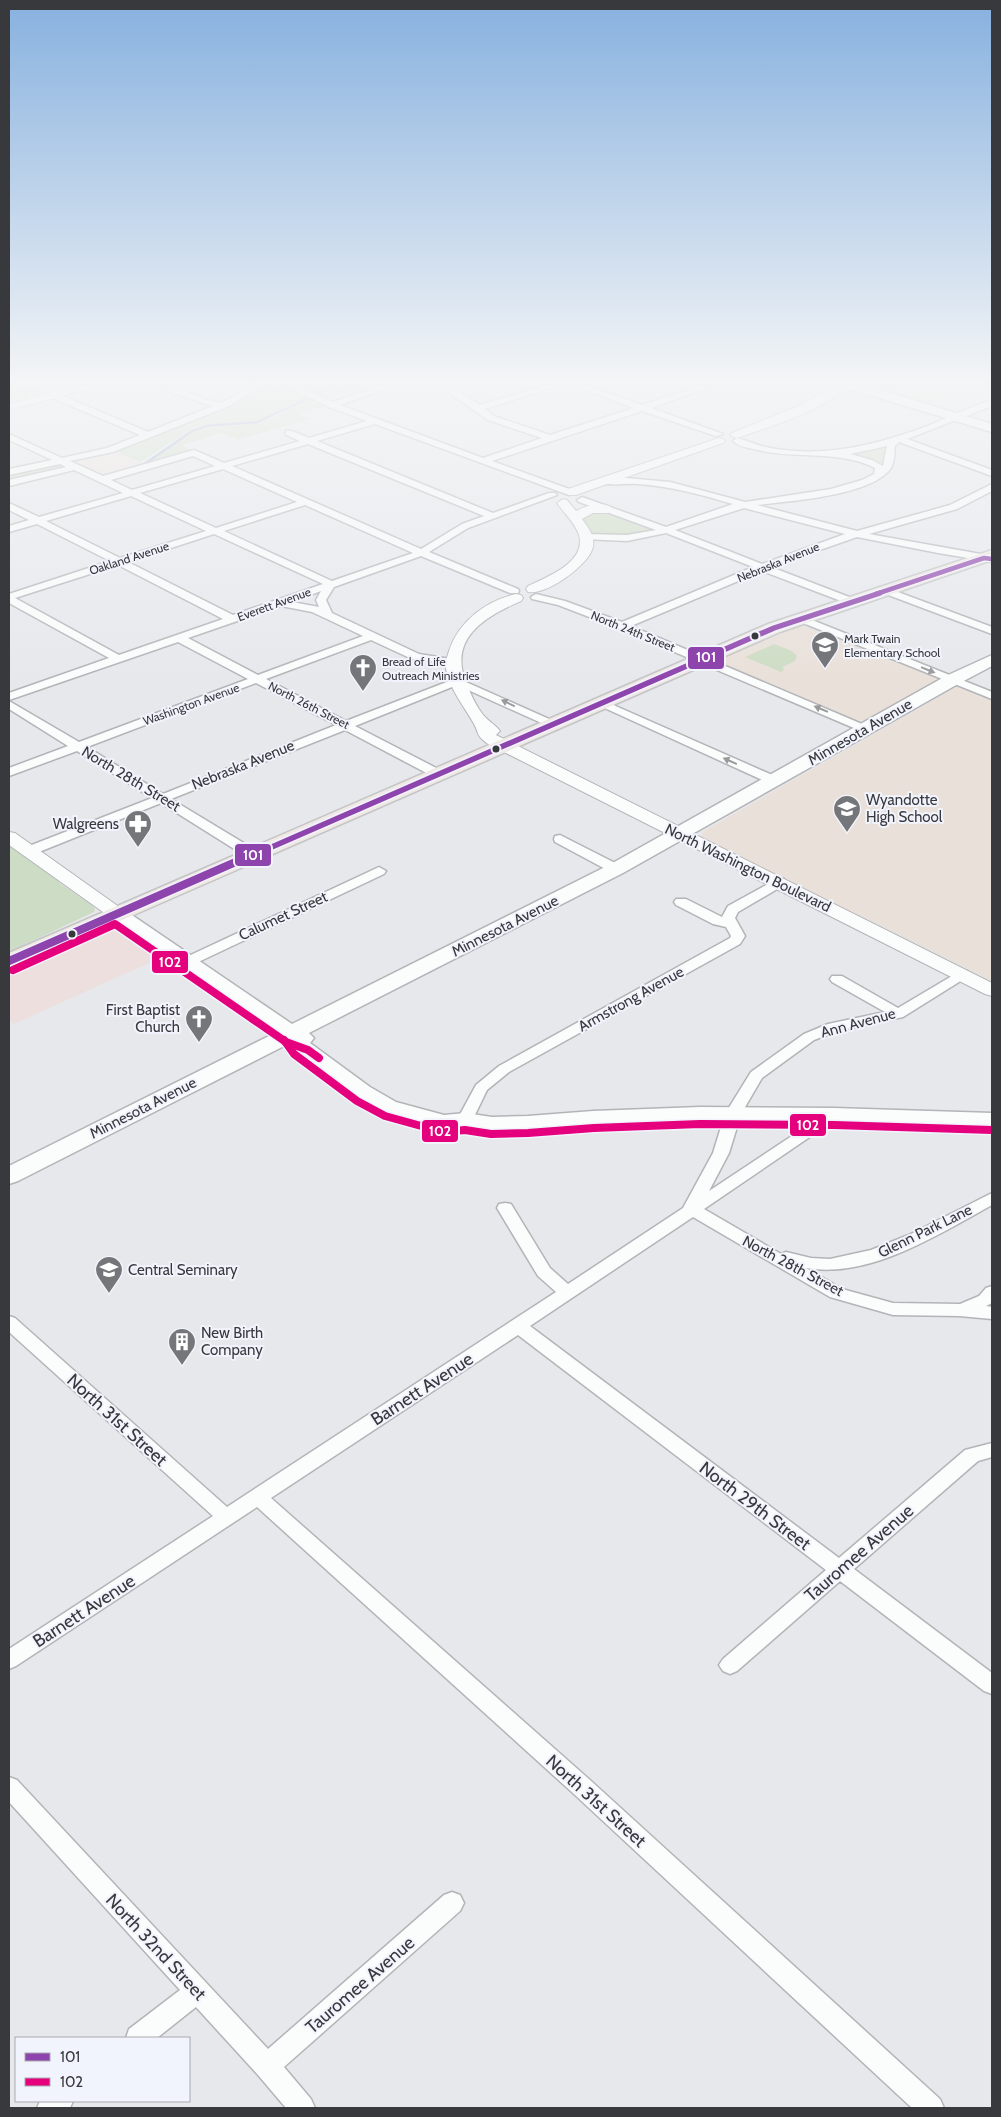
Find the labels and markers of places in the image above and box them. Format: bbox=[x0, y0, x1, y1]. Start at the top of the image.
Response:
school or university icon: Mark Twain Elementary School bbox=[810, 630, 840, 669]
unlabelled marker bbox=[750, 631, 760, 641]
place label: Mark Twain Elementary School bbox=[844, 631, 940, 660]
church icon: Bread of Life Outreach Ministries bbox=[348, 653, 378, 692]
place label: Bread of Life Outreach Ministries bbox=[382, 654, 480, 683]
unlabelled marker bbox=[491, 744, 501, 754]
place label: Wyandotte High School bbox=[866, 791, 943, 826]
school or university icon: Wyandotte High School bbox=[832, 794, 862, 833]
pharmacy icon: Walgreens bbox=[123, 809, 153, 848]
place label: Walgreens bbox=[53, 815, 119, 833]
unlabelled marker bbox=[67, 929, 77, 939]
place label: First Baptist Church bbox=[106, 1001, 180, 1036]
church icon: First Baptist Church bbox=[184, 1004, 214, 1043]
school or university icon: Central Seminary bbox=[94, 1255, 124, 1294]
place label: Central Seminary bbox=[128, 1261, 238, 1279]
place label: New Birth Company bbox=[201, 1324, 263, 1359]
building icon: New Birth Company bbox=[167, 1327, 197, 1366]

